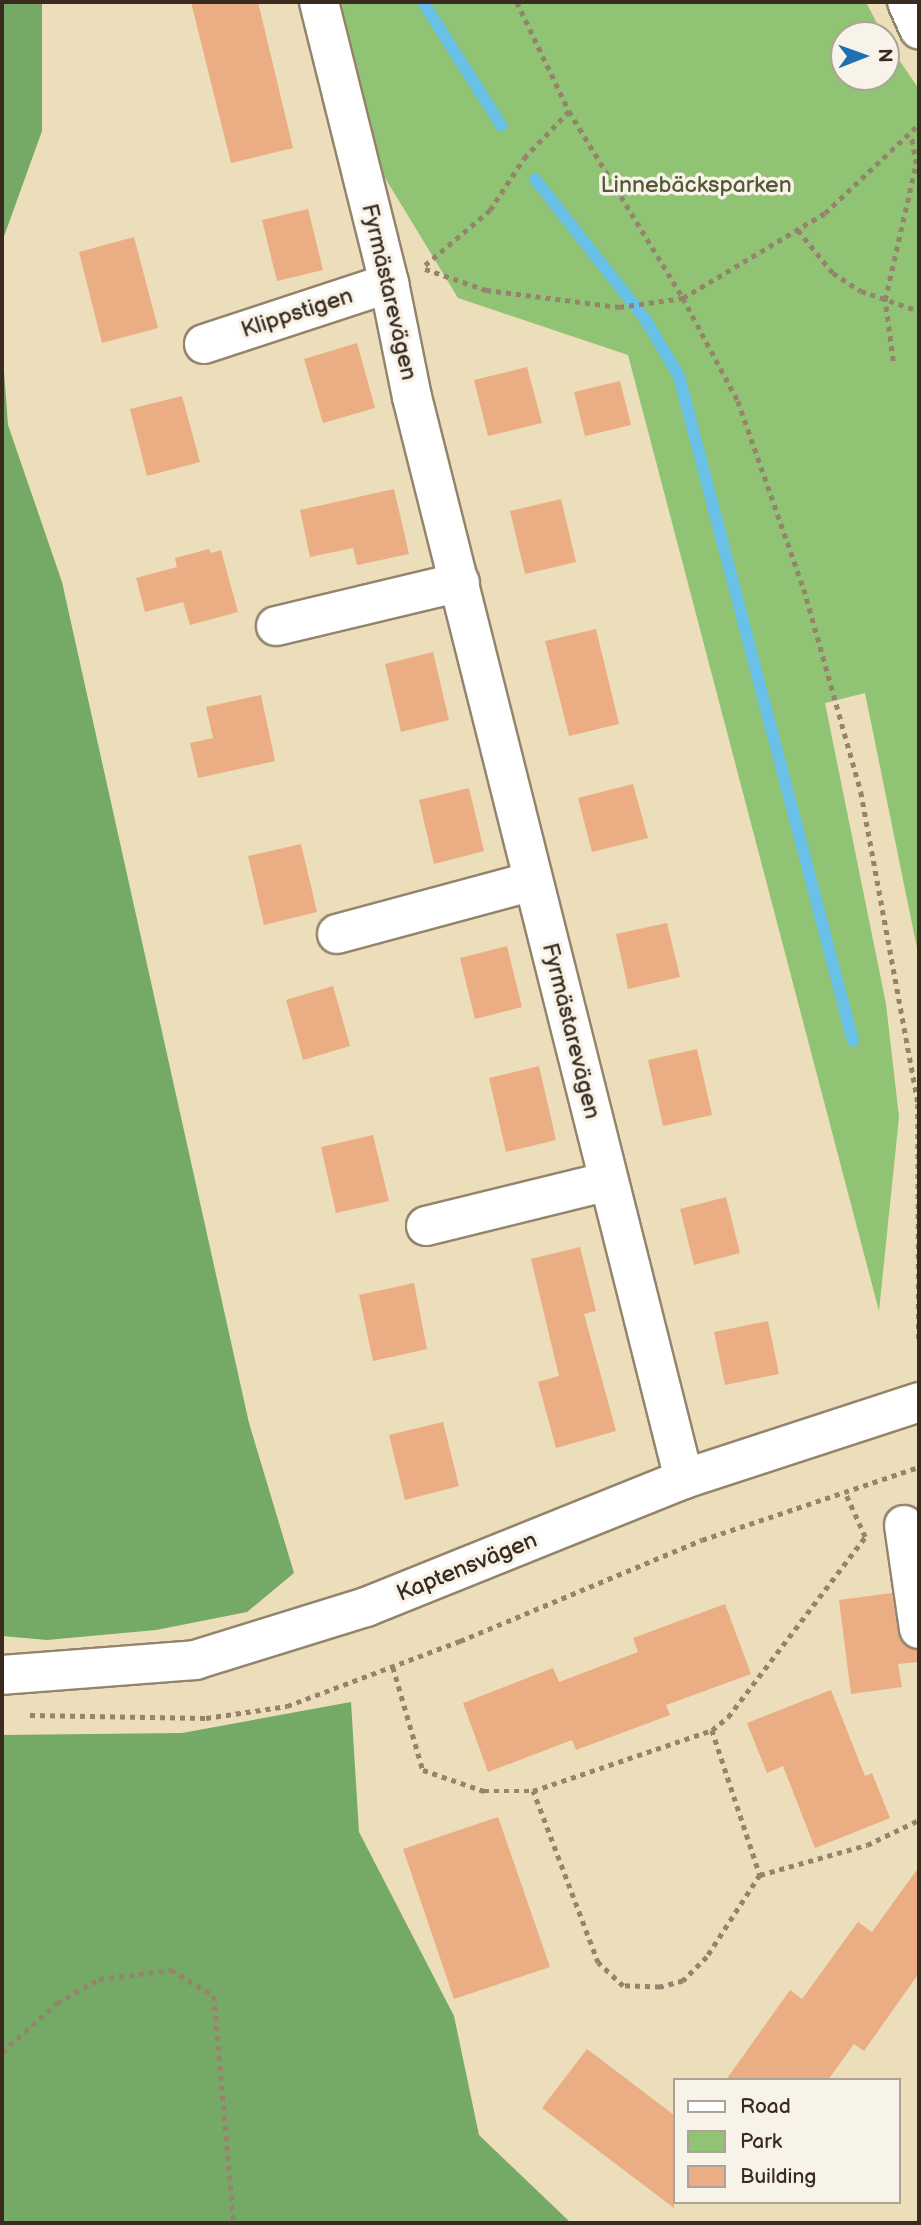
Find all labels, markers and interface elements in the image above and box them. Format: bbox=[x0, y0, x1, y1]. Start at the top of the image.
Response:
north arrow bbox=[830, 21, 900, 91]
text: N bbox=[873, 48, 896, 63]
park label: Linnebäcksparken bbox=[600, 171, 792, 199]
street label: Fyrmästarevägen bbox=[355, 201, 423, 383]
street label: Klippstigen bbox=[238, 282, 356, 344]
street label: Fyrmästarevägen bbox=[536, 940, 606, 1122]
street label: Kaptensvägen bbox=[393, 1526, 541, 1608]
legend bbox=[673, 2078, 900, 2204]
text: Road bbox=[740, 2094, 791, 2119]
text: Park bbox=[740, 2129, 782, 2154]
text: Building bbox=[740, 2164, 816, 2189]

